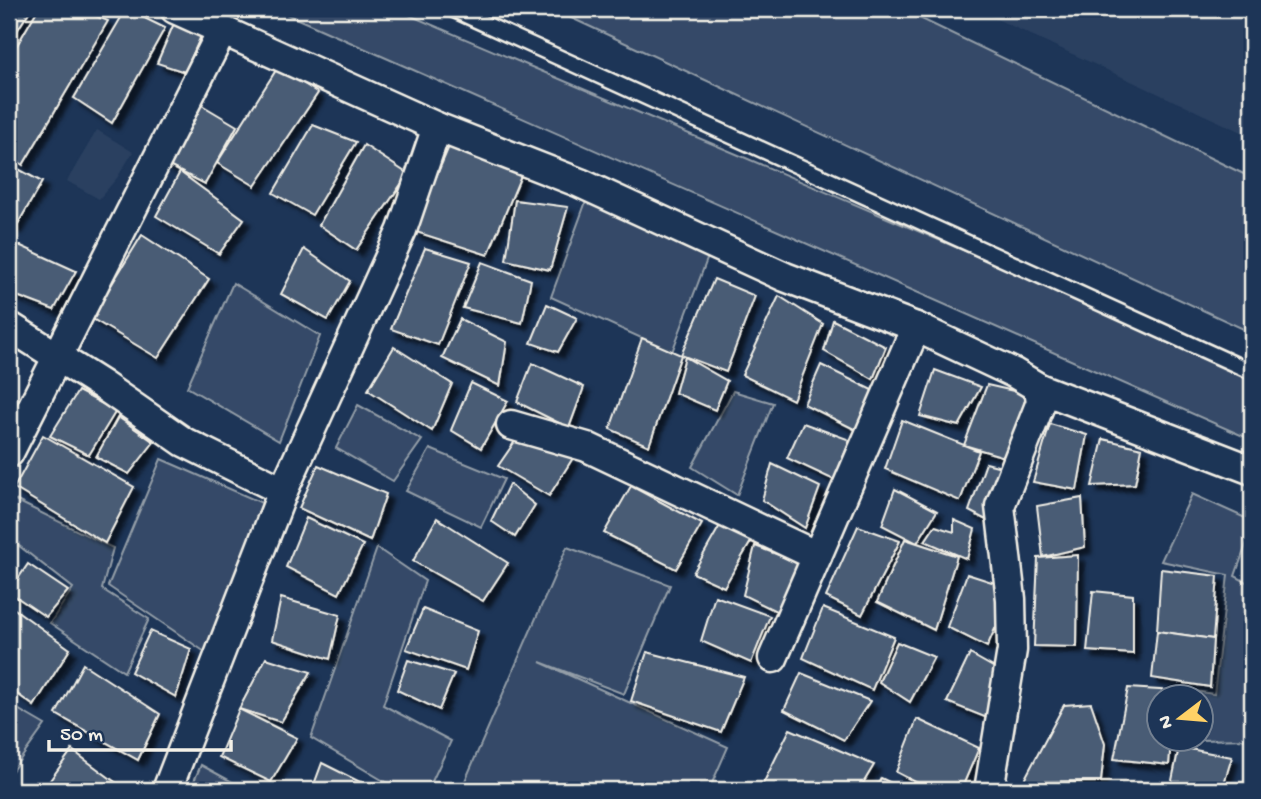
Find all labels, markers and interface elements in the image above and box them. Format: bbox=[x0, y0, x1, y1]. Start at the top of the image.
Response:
north arrow bbox=[1146, 684, 1216, 754]
scale bar bbox=[49, 708, 231, 752]
text: N bbox=[1154, 713, 1180, 731]
text: 50 m bbox=[60, 724, 103, 749]

